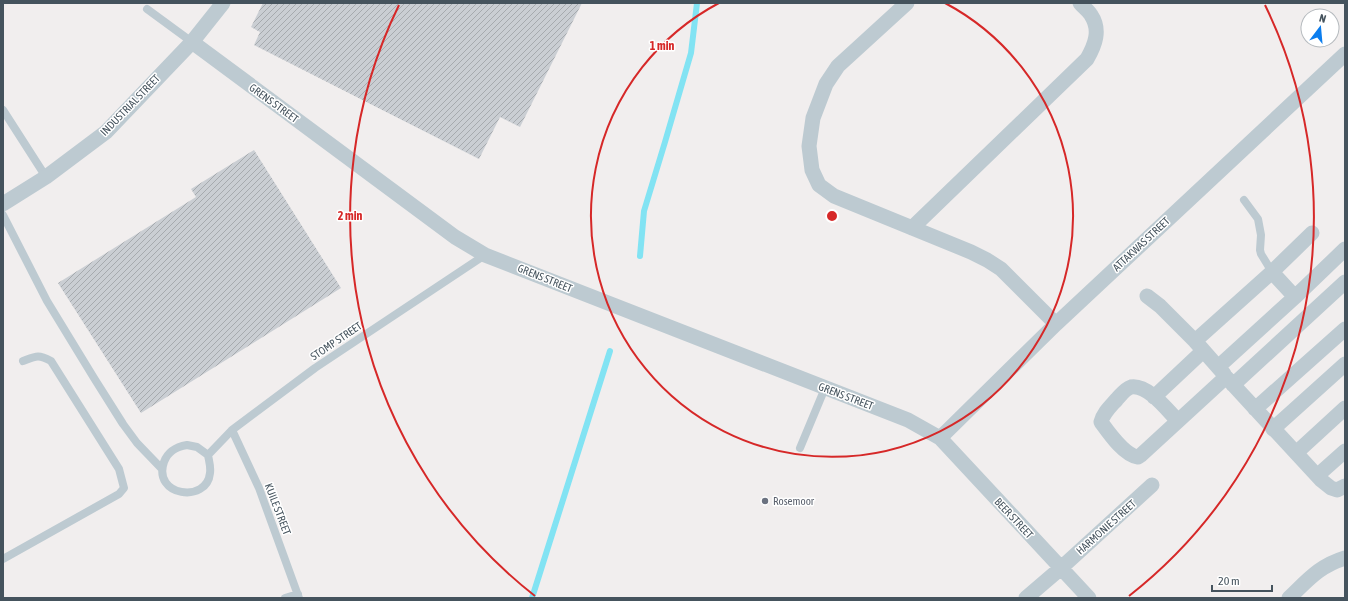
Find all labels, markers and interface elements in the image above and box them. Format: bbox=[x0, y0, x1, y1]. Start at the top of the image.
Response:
north arrow bbox=[1300, 8, 1340, 48]
text: N bbox=[1318, 12, 1328, 25]
text: 1 min bbox=[650, 39, 674, 53]
street label: INDUSTRIAL STREET bbox=[98, 72, 162, 138]
street label: GRENS STREET bbox=[247, 81, 301, 125]
text: 2 min bbox=[338, 209, 362, 223]
centre of rings bbox=[825, 209, 839, 223]
street label: ATTAKWAS STREET bbox=[1110, 214, 1172, 273]
street label: GRENS STREET bbox=[516, 262, 574, 294]
street label: STOMP STREET bbox=[308, 319, 364, 362]
street label: GRENS STREET bbox=[817, 380, 875, 412]
street label: KUILE STREET bbox=[263, 482, 293, 537]
place label: Rosemoor bbox=[773, 495, 815, 507]
street label: BEER STREET bbox=[992, 495, 1036, 541]
marker: Rosemoor bbox=[760, 496, 770, 506]
street label: HARMONIE STREET bbox=[1074, 497, 1138, 557]
scale bar bbox=[1212, 567, 1272, 593]
text: 20 m bbox=[1218, 574, 1240, 588]

